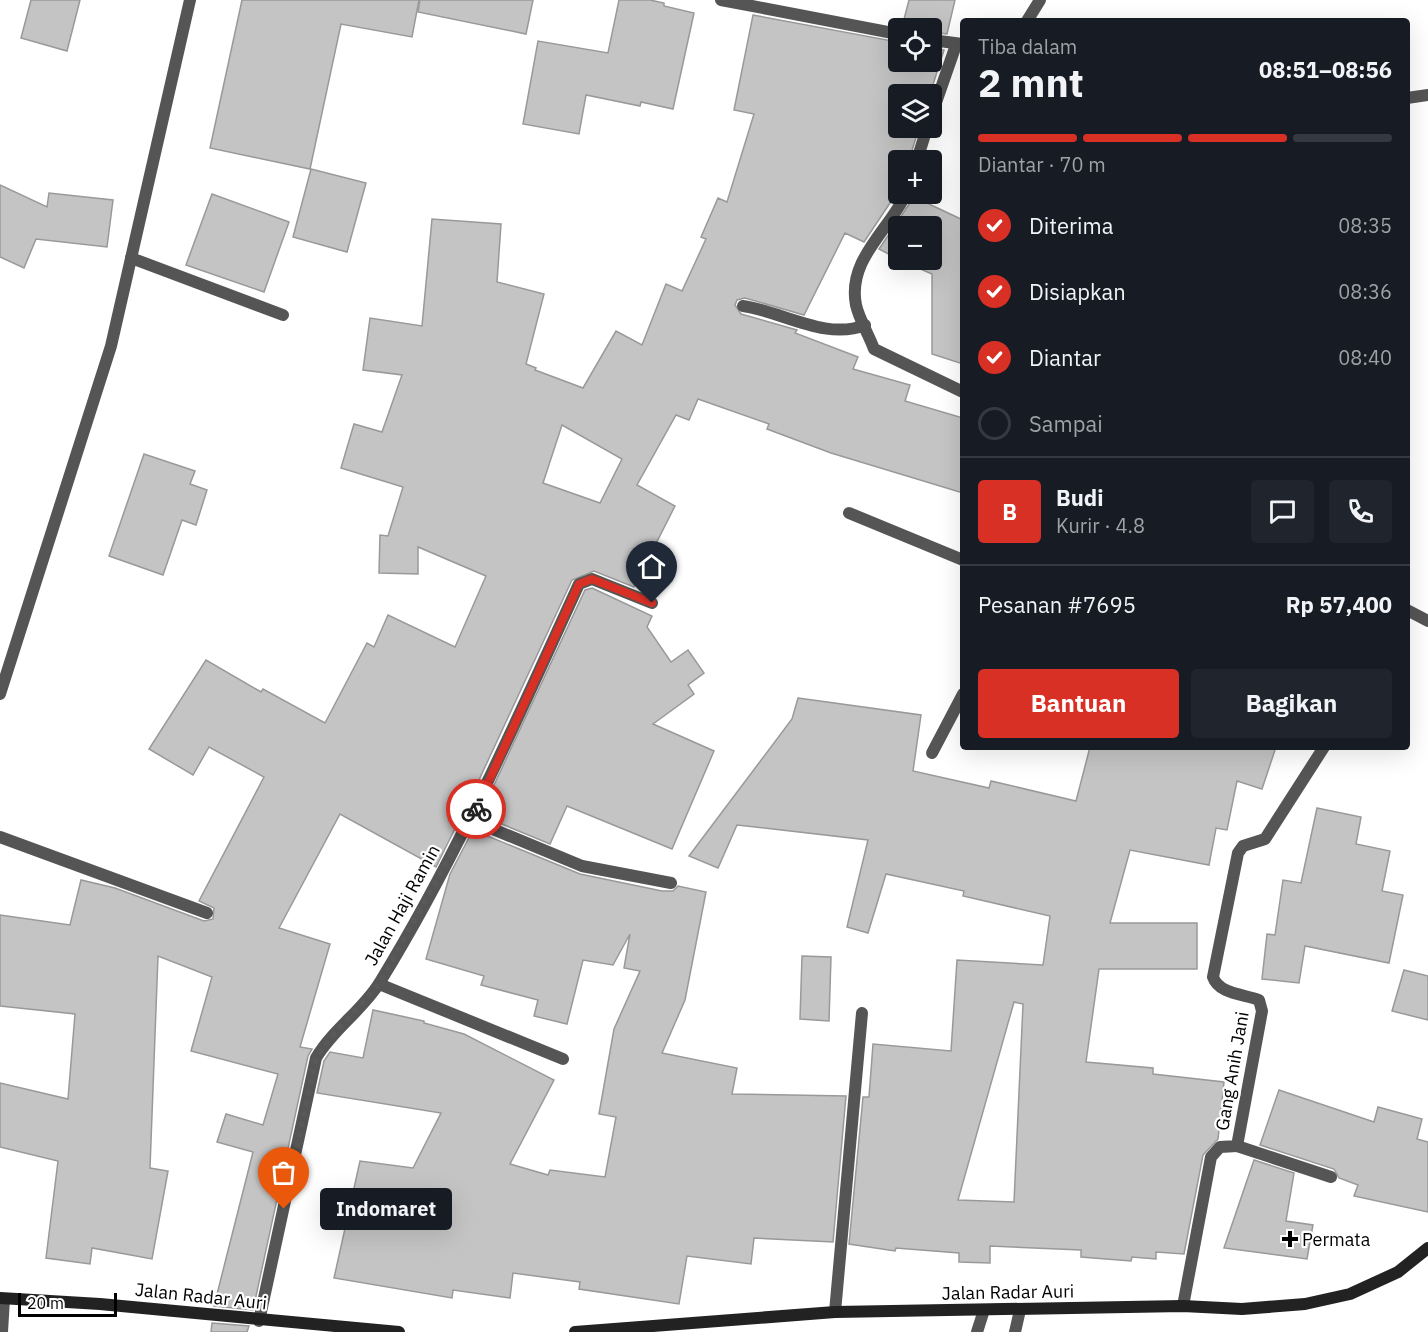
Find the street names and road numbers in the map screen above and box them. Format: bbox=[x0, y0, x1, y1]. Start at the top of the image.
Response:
street label: Jalan Haji Ramin bbox=[359, 840, 445, 970]
street label: Gang Anih Jani bbox=[1210, 1010, 1254, 1132]
street label: Jalan Radar Auri bbox=[134, 1278, 268, 1314]
street label: Jalan Radar Auri bbox=[942, 1279, 1074, 1305]

